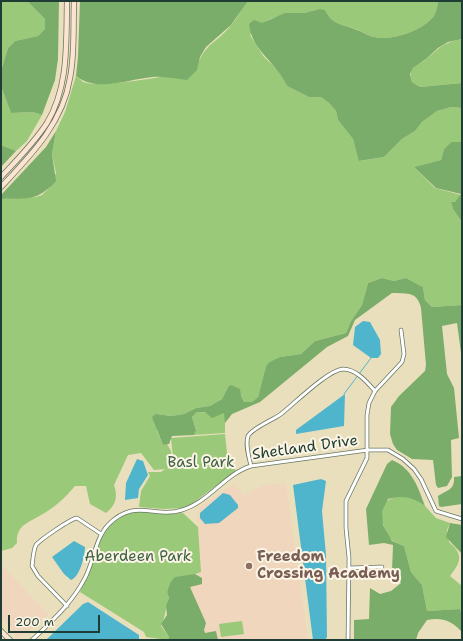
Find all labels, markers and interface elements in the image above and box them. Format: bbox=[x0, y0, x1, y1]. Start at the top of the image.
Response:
street label: Shetland Drive bbox=[251, 432, 359, 464]
park label: Basl Park bbox=[167, 454, 235, 472]
park label: Aberdeen Park bbox=[85, 548, 191, 566]
place label: Freedom Crossing Academy bbox=[257, 548, 400, 583]
marker: Freedom Crossing Academy bbox=[244, 561, 254, 571]
scale bar bbox=[10, 607, 102, 633]
text: 200 m bbox=[15, 614, 54, 630]

